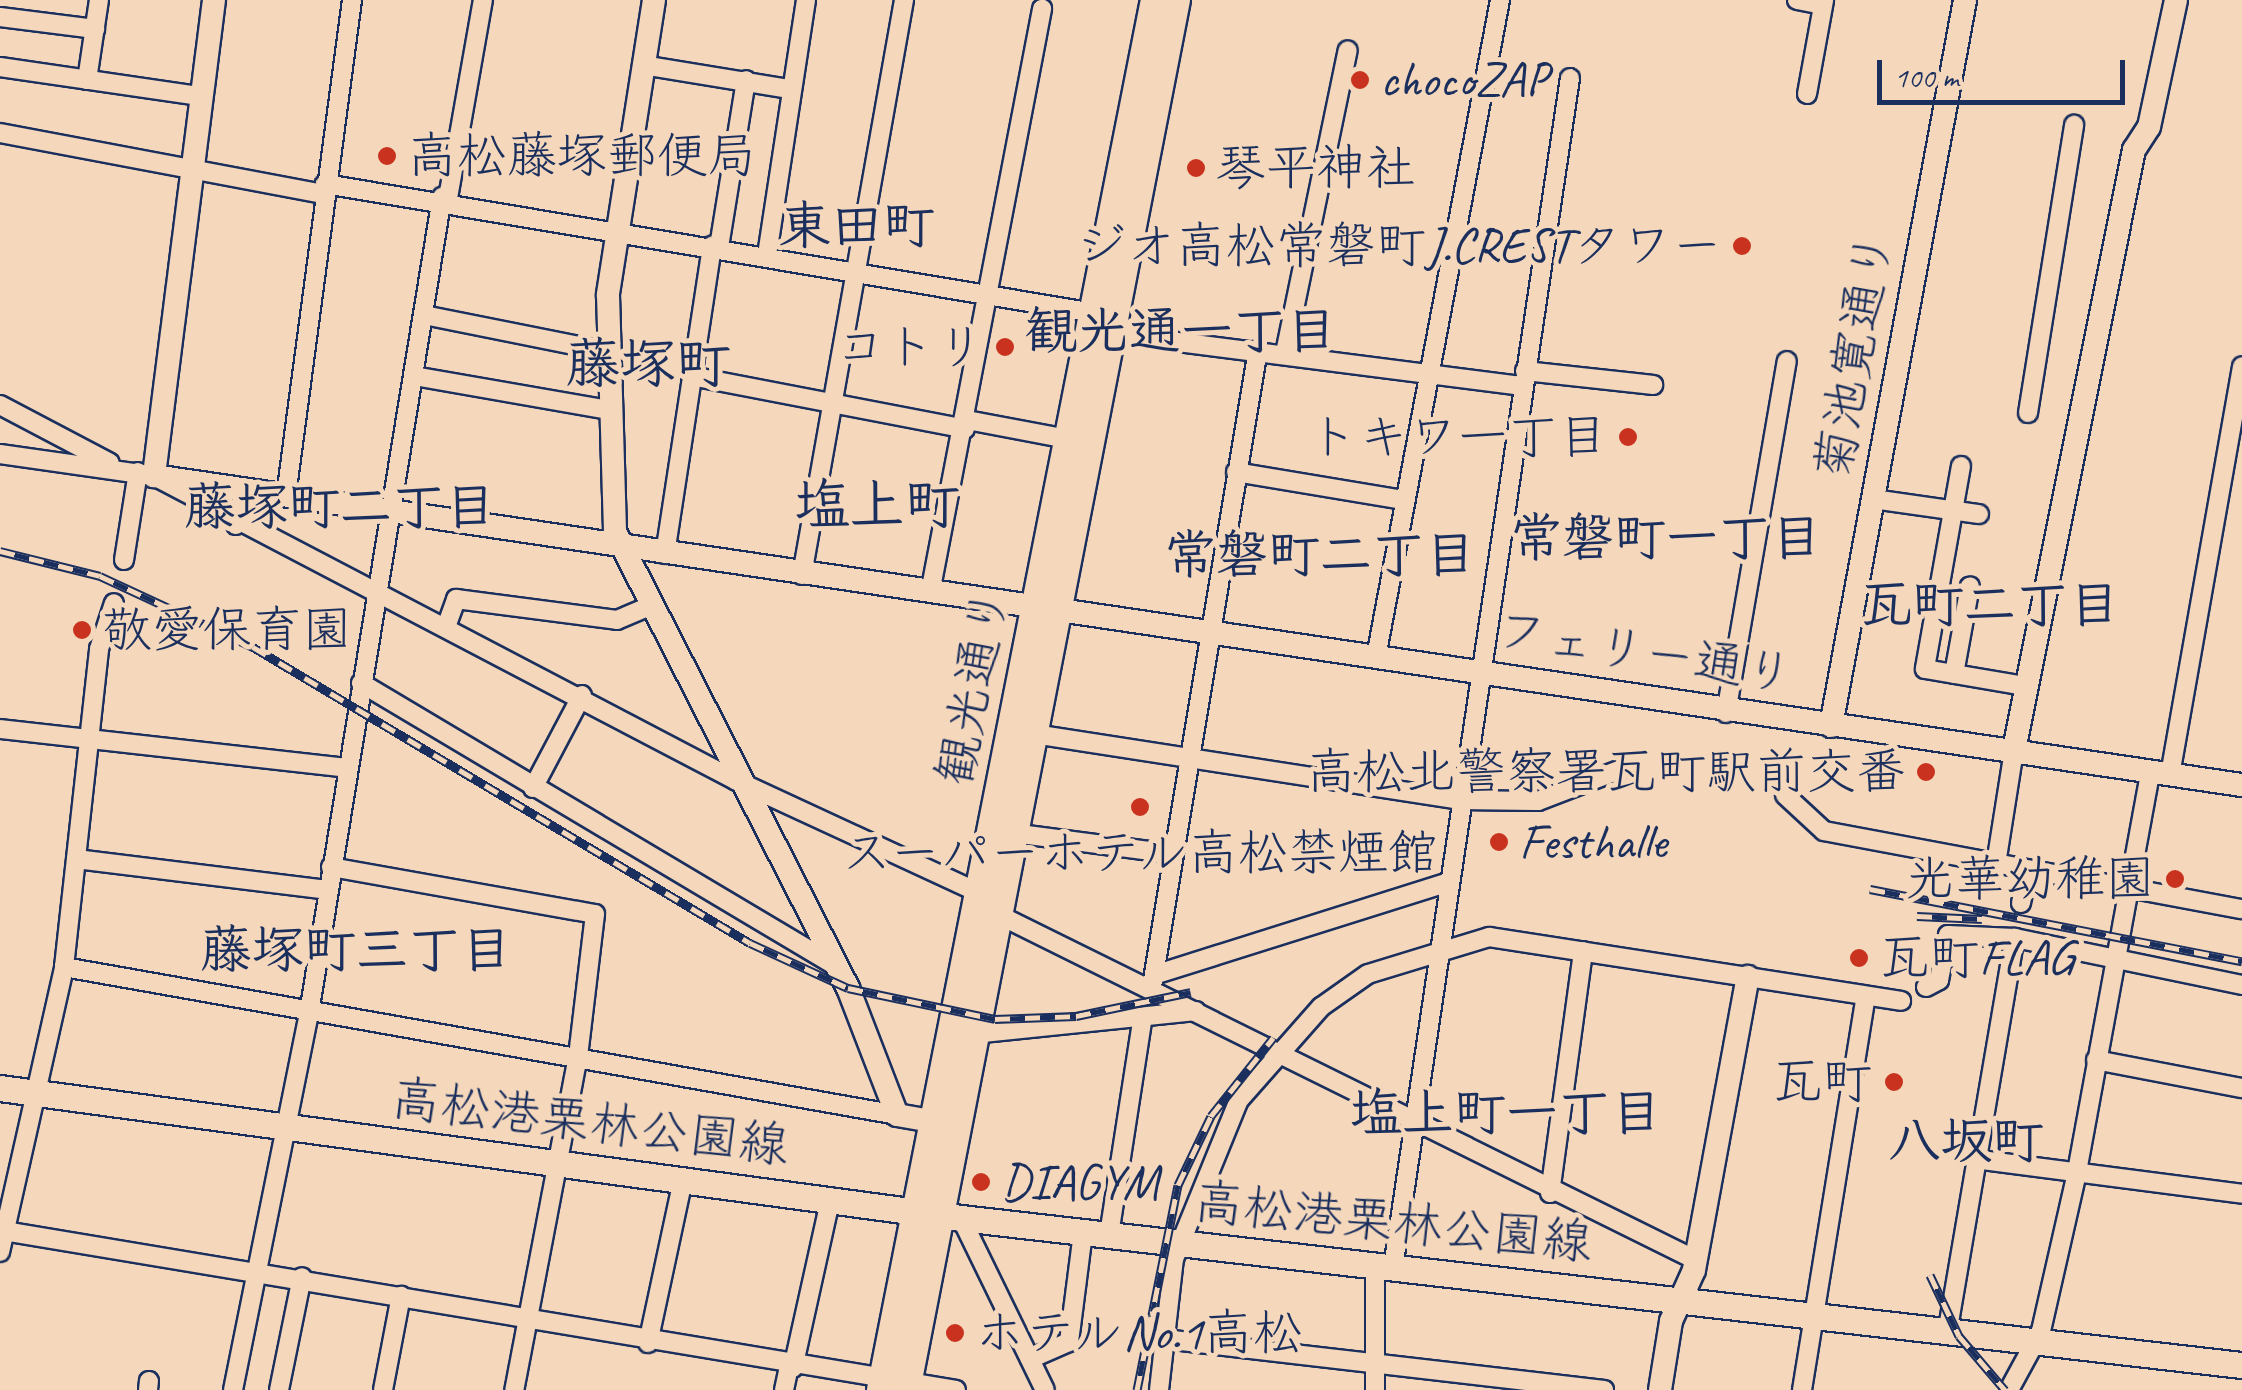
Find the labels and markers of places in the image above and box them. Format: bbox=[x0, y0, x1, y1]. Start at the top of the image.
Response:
place label: chocoZAP bbox=[1380, 50, 1548, 110]
marker: chocoZAP bbox=[1349, 69, 1371, 91]
place label: 高松藤塚郵便局 bbox=[407, 126, 757, 186]
place label: 琴平神社 bbox=[1216, 138, 1416, 198]
marker: 高松藤塚郵便局 bbox=[376, 145, 398, 167]
marker: 琴平神社 bbox=[1185, 157, 1207, 179]
place label: ジオ高松常磐町J.CRESTタワー bbox=[1076, 216, 1722, 276]
marker: ジオ高松常磐町J.CRESTタワー bbox=[1731, 235, 1753, 257]
place label: コトリ bbox=[835, 317, 985, 377]
marker: コトリ bbox=[994, 336, 1016, 358]
place label: トキワ一丁目 bbox=[1308, 407, 1608, 467]
marker: トキワ一丁目 bbox=[1617, 426, 1639, 448]
place label: 敬愛保育園 bbox=[102, 600, 352, 660]
marker: 敬愛保育園 bbox=[71, 619, 93, 641]
place label: 高松北警察署瓦町駅前交番 bbox=[1306, 742, 1906, 802]
marker: 高松北警察署瓦町駅前交番 bbox=[1915, 761, 1937, 783]
marker: スーパーホテル高松禁煙館 bbox=[1129, 796, 1151, 818]
place label: Festhalle bbox=[1519, 812, 1667, 872]
place label: スーパーホテル高松禁煙館 bbox=[841, 823, 1439, 883]
marker: Festhalle bbox=[1488, 831, 1510, 853]
place label: 光華幼稚園 bbox=[1905, 849, 2155, 909]
marker: 光華幼稚園 bbox=[2164, 868, 2186, 890]
place label: 瓦町FLAG bbox=[1879, 928, 2073, 988]
marker: 瓦町FLAG bbox=[1848, 947, 1870, 969]
place label: 瓦町 bbox=[1772, 1052, 1872, 1112]
marker: 瓦町 bbox=[1881, 1069, 1907, 1095]
place label: DIAGYM bbox=[1001, 1152, 1159, 1212]
marker: DIAGYM bbox=[970, 1171, 992, 1193]
place label: ホテルNo.1高松 bbox=[975, 1303, 1305, 1363]
marker: ホテルNo.1高松 bbox=[944, 1322, 966, 1344]

